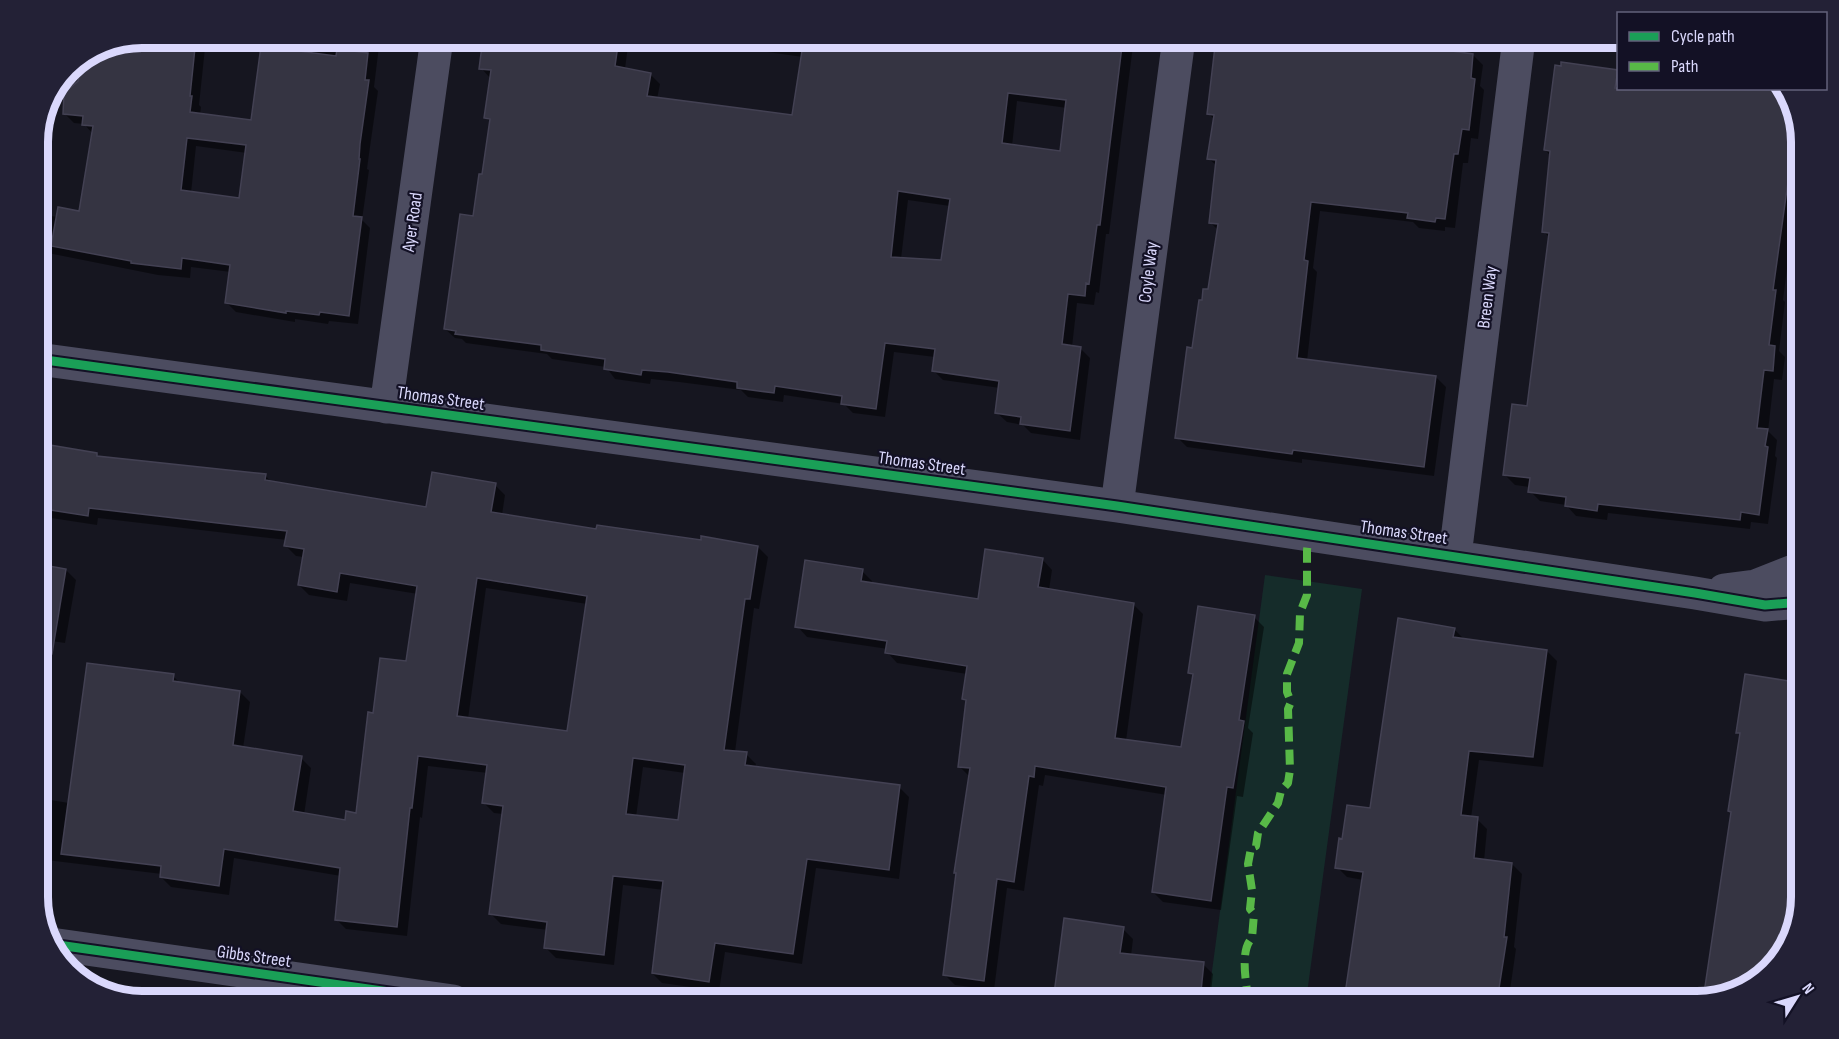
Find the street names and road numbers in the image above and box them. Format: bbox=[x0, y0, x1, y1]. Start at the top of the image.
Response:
street label: Ayer Road bbox=[398, 191, 427, 254]
street label: Coyle Way bbox=[1134, 240, 1163, 304]
street label: Breen Way bbox=[1473, 265, 1502, 330]
street label: Thomas Street bbox=[396, 382, 487, 415]
street label: Thomas Street bbox=[877, 447, 968, 480]
street label: Thomas Street bbox=[1359, 516, 1450, 549]
street label: Gibbs Street bbox=[216, 941, 293, 972]

